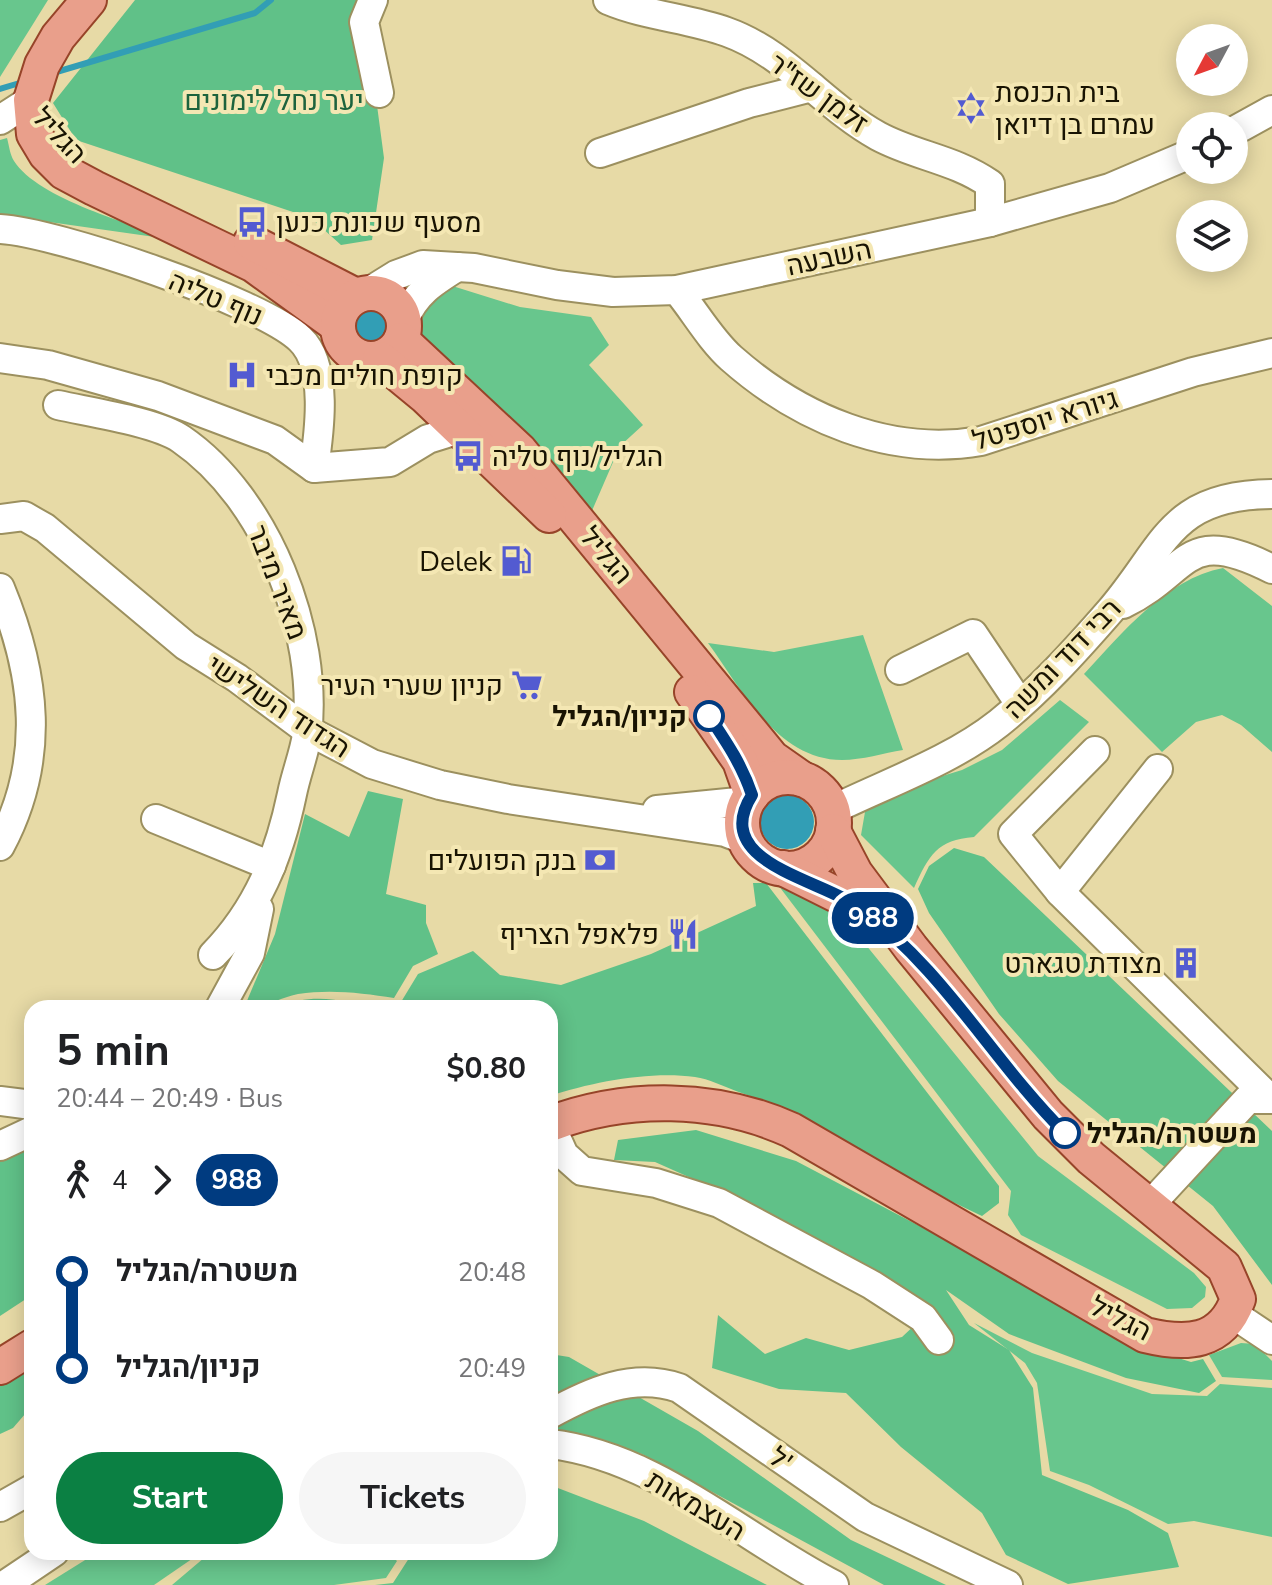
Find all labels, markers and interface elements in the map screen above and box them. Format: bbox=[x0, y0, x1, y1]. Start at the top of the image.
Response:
north arrow bbox=[1176, 24, 1248, 96]
map controls bbox=[1176, 24, 1248, 272]
street label: זלמן שז"ר bbox=[761, 45, 876, 143]
place label: בית הכנסת עמרם בן דיואן bbox=[995, 74, 1155, 144]
park label: יער נחל לימונים bbox=[184, 82, 364, 120]
synagogue icon: בית הכנסת עמרם בן דיואן bbox=[954, 91, 988, 125]
street label: הגליל bbox=[23, 99, 95, 172]
button: locate bbox=[1176, 112, 1248, 184]
button: layers bbox=[1176, 200, 1248, 272]
place label: מסעף שכונת כנען bbox=[276, 204, 481, 242]
bus stop icon: מסעף שכונת כנען bbox=[235, 205, 269, 239]
street label: השבעה bbox=[783, 230, 875, 286]
street label: נוף טליה bbox=[163, 262, 268, 336]
place label: קופת חולים מכבי bbox=[266, 357, 463, 395]
hospital icon: קופת חולים מכבי bbox=[225, 358, 259, 392]
street label: גיורא יוספטל bbox=[968, 380, 1123, 460]
place label: הגליל/נוף טליה bbox=[492, 438, 663, 476]
bus stop icon: הגליל/נוף טליה bbox=[451, 439, 485, 473]
street label: הגליל bbox=[571, 519, 642, 593]
street label: מאיר מיבר bbox=[238, 520, 316, 645]
place label: Delek bbox=[419, 543, 493, 581]
fuel station icon: Delek bbox=[499, 544, 533, 578]
street label: רבי דוד ומשה bbox=[996, 590, 1130, 727]
street label: הגדוד השלישי bbox=[199, 646, 358, 767]
place label: קניון שערי העיר bbox=[321, 667, 503, 705]
supermarket icon: קניון שערי העיר bbox=[510, 668, 544, 702]
place label: קניון/הגליל bbox=[552, 698, 687, 736]
marker: קניון/הגליל bbox=[694, 701, 724, 731]
place label: בנק הפועלים bbox=[427, 842, 576, 880]
bank icon: בנק הפועלים bbox=[583, 843, 617, 877]
line badge: 988 bbox=[827, 892, 919, 944]
text: 988 bbox=[848, 899, 898, 937]
place label: פלאפל הצריף bbox=[499, 916, 659, 954]
restaurant icon: פלאפל הצריף bbox=[666, 917, 700, 951]
place label: מצודת טגארט bbox=[1004, 945, 1162, 983]
building icon: מצודת טגארט bbox=[1169, 946, 1203, 980]
text: 5 min bbox=[56, 1021, 170, 1081]
text: $0.80 bbox=[447, 1048, 526, 1089]
text: 20:44 – 20:49 · Bus bbox=[56, 1081, 283, 1116]
place label: משטרה/הגליל bbox=[1087, 1115, 1257, 1153]
marker: משטרה/הגליל bbox=[1050, 1118, 1080, 1148]
icon: walk bbox=[56, 1158, 100, 1202]
icon: forward bbox=[140, 1158, 184, 1202]
text: 988 bbox=[212, 1161, 262, 1199]
text: 4 bbox=[112, 1163, 128, 1198]
text: משטרה/הגליל bbox=[116, 1251, 298, 1292]
text: 20:48 bbox=[458, 1255, 526, 1290]
street label: הגליל bbox=[1083, 1287, 1158, 1350]
text: קניון/הגליל bbox=[116, 1347, 260, 1388]
text: 20:49 bbox=[458, 1351, 526, 1386]
street label: ל' bbox=[761, 1438, 800, 1481]
button: Start bbox=[56, 1452, 283, 1544]
button: Tickets bbox=[299, 1452, 526, 1544]
street label: העצמאות bbox=[639, 1461, 752, 1550]

